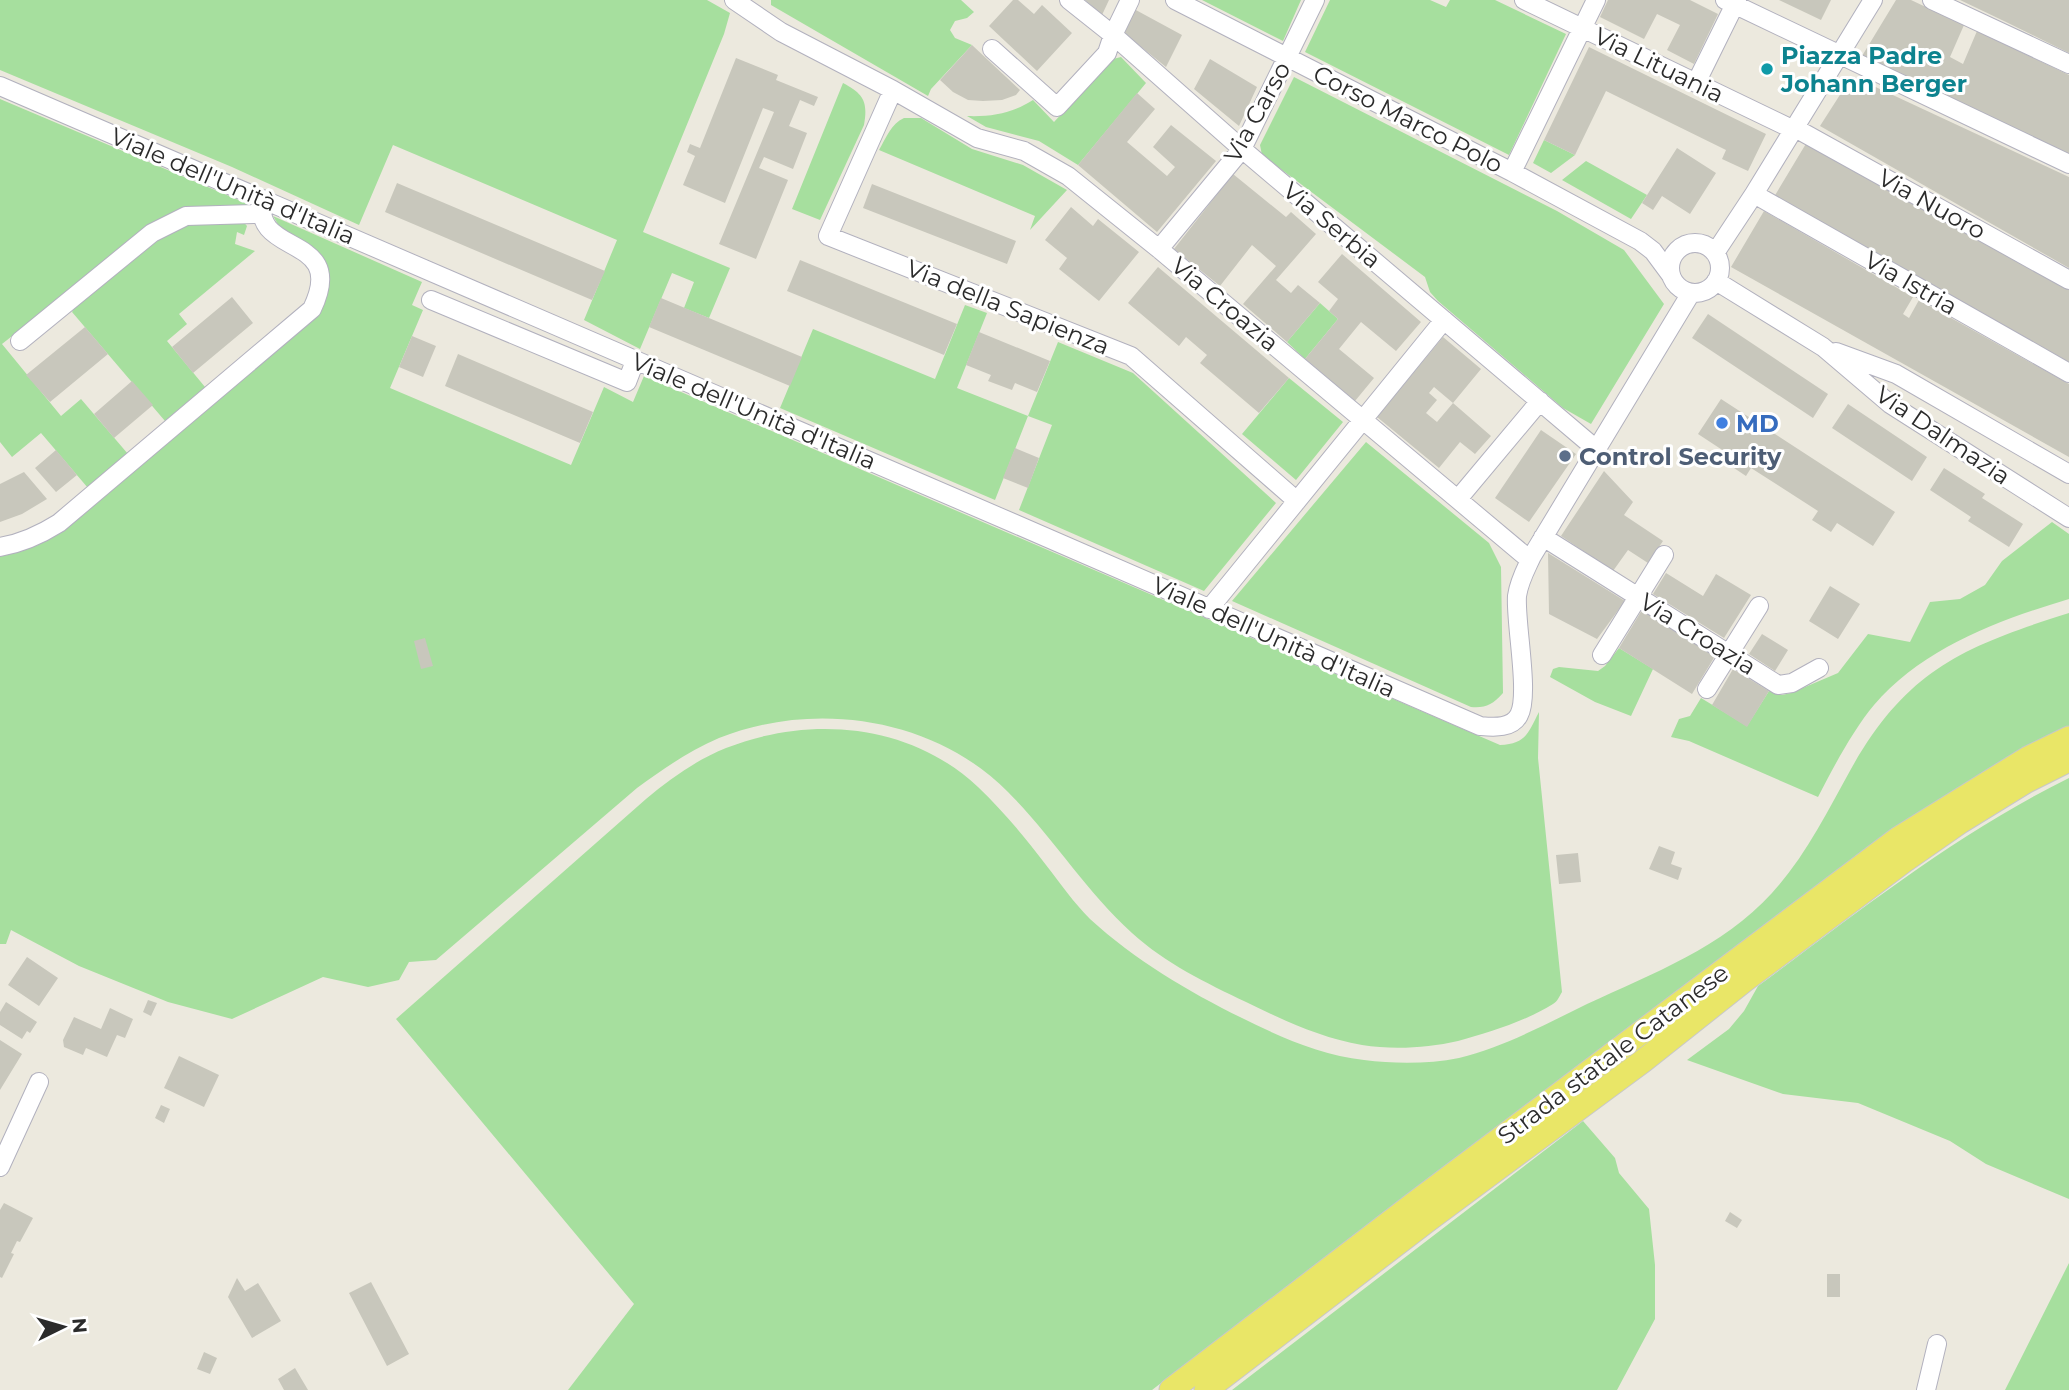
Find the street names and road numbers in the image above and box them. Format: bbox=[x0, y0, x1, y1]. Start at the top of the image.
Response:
street label: Via Lituania bbox=[1590, 21, 1728, 109]
street label: Via Carso bbox=[1218, 57, 1296, 167]
street label: Corso Marco Polo bbox=[1308, 59, 1508, 179]
street label: Viale dell'Unità d'Italia bbox=[106, 121, 360, 251]
street label: Via Nuoro bbox=[1873, 163, 1991, 245]
street label: Via Serbia bbox=[1277, 176, 1387, 274]
street label: Via Istria bbox=[1860, 245, 1962, 321]
street label: Via Croazia bbox=[1165, 251, 1285, 357]
street label: Via della Sapienza bbox=[902, 253, 1114, 361]
street label: Viale dell'Unità d'Italia bbox=[627, 346, 881, 476]
street label: Via Dalmazia bbox=[1870, 379, 2016, 491]
street label: Viale dell'Unità d'Italia bbox=[1148, 570, 1400, 704]
street label: Via Croazia bbox=[1635, 587, 1761, 681]
street label: Strada statale Catanese bbox=[1492, 958, 1734, 1150]

